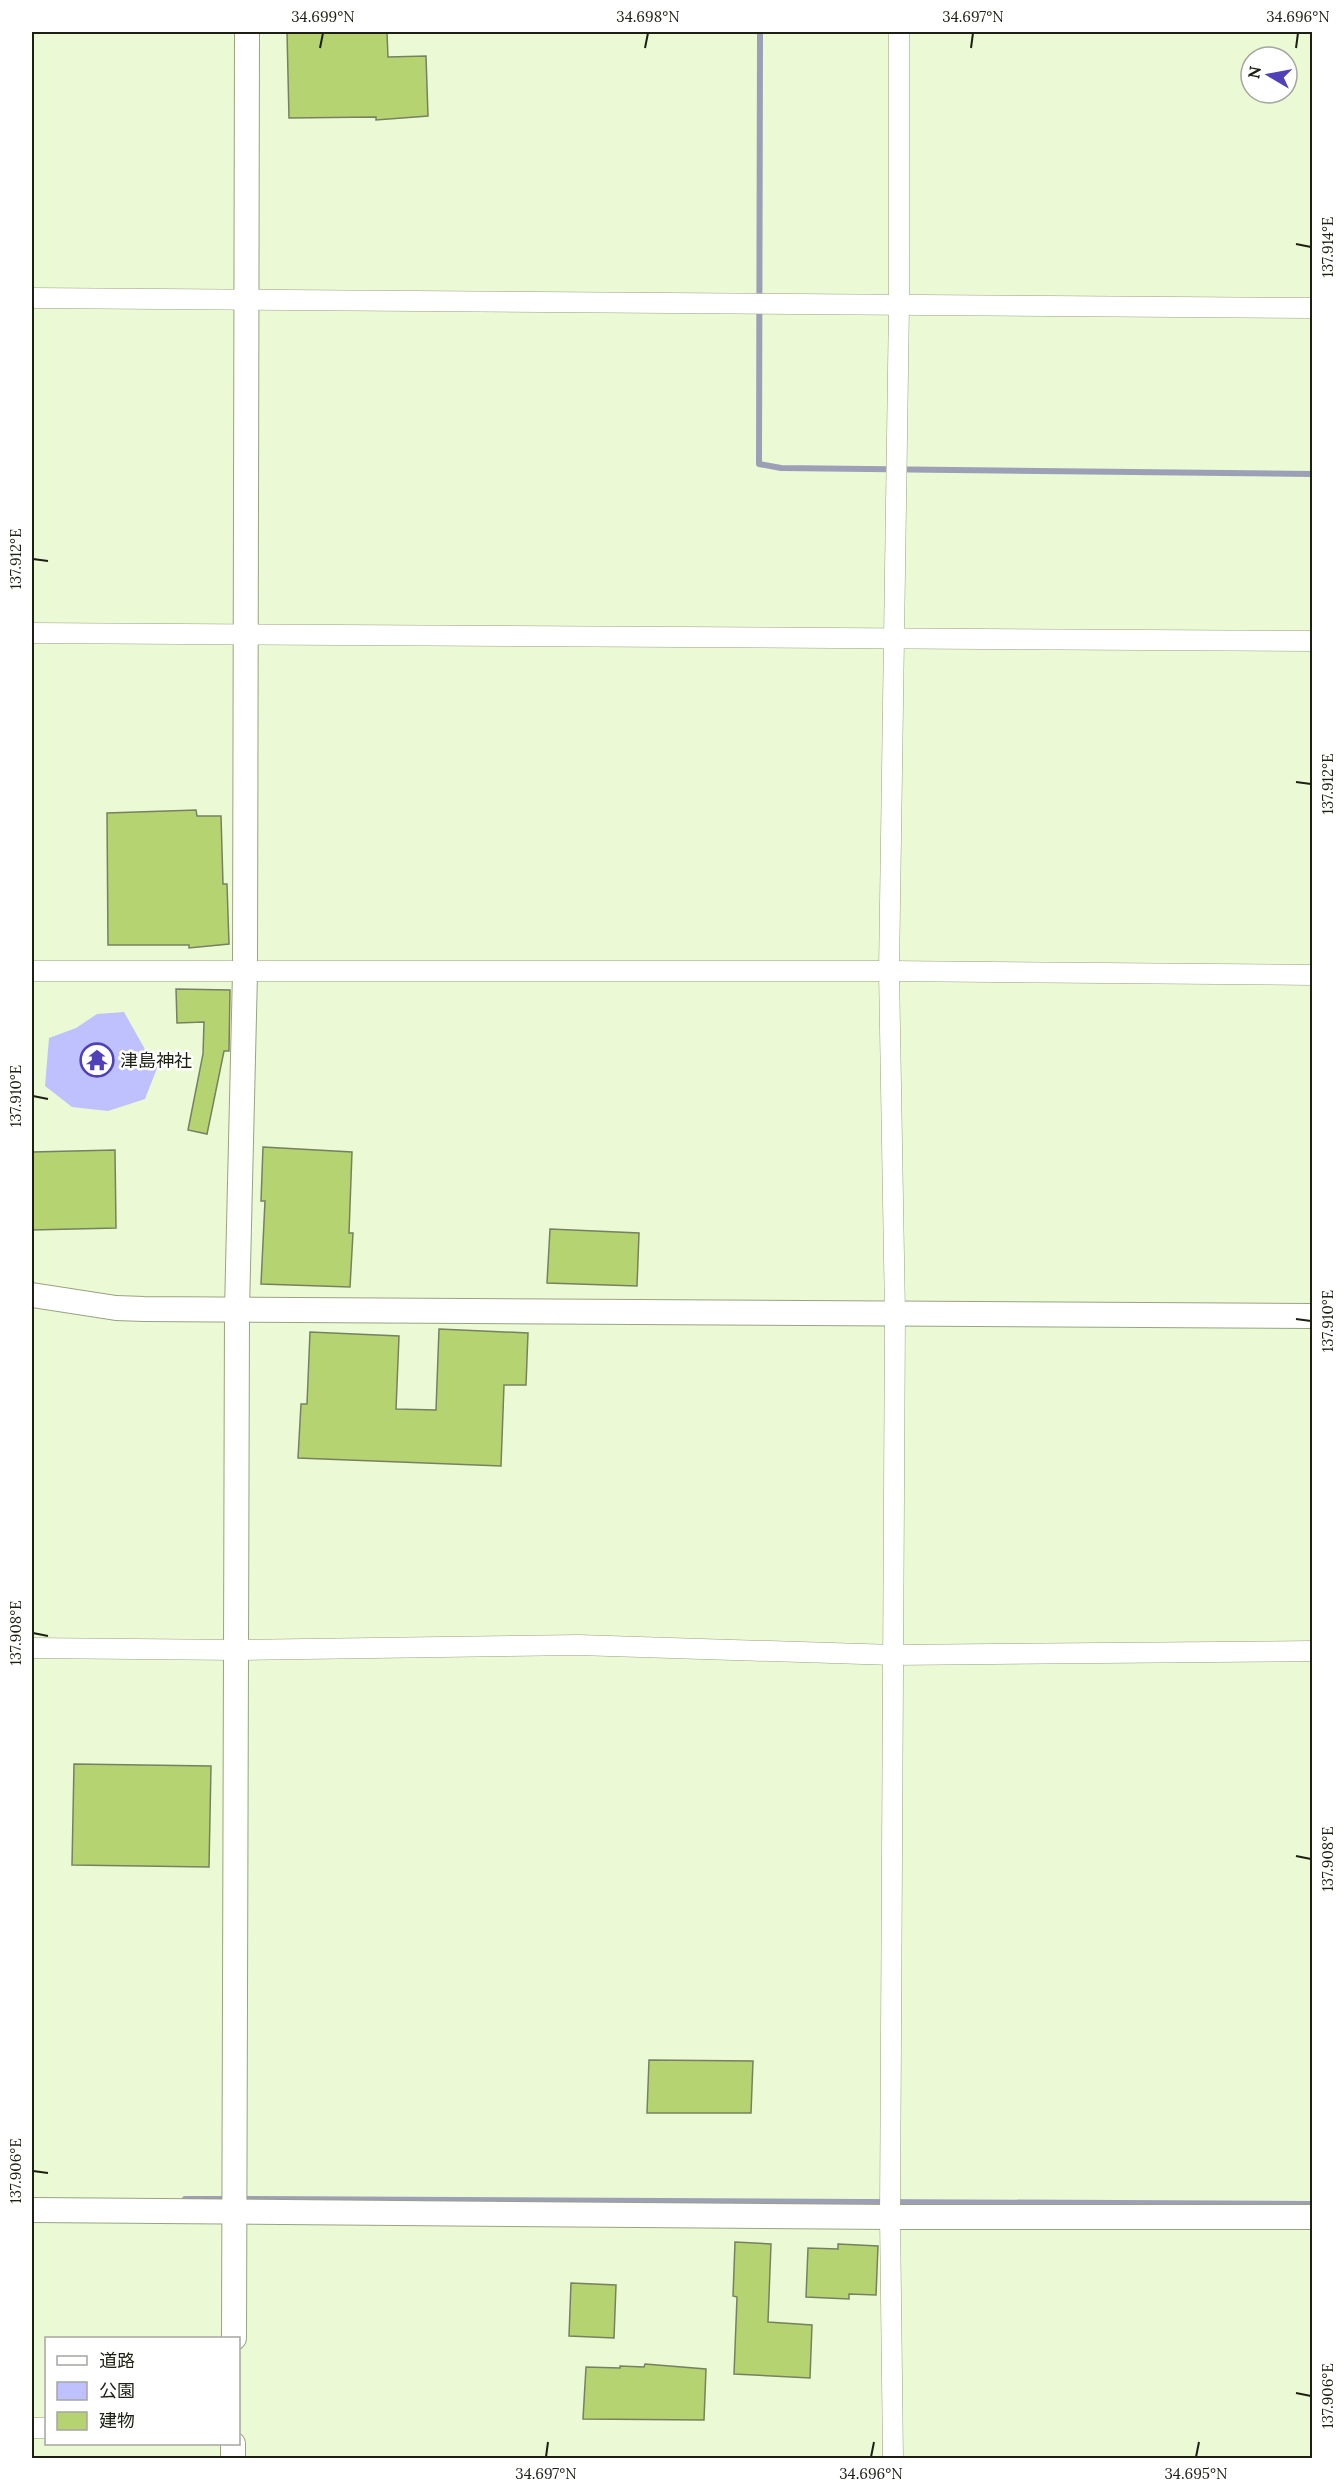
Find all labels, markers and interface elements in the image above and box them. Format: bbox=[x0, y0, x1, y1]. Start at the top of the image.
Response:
text: 34.699°N bbox=[291, 7, 355, 26]
text: 34.698°N bbox=[616, 7, 680, 26]
text: 34.697°N bbox=[942, 7, 1004, 26]
text: 34.696°N bbox=[1266, 7, 1330, 26]
north arrow bbox=[1239, 45, 1299, 105]
text: N bbox=[1243, 65, 1265, 80]
text: 137.914°E bbox=[1318, 217, 1337, 277]
text: 137.912°E bbox=[6, 529, 25, 590]
text: 137.912°E bbox=[1318, 754, 1337, 815]
temple icon: 津島神社 bbox=[79, 1042, 115, 1078]
place label: 津島神社 bbox=[120, 1049, 192, 1072]
text: 137.910°E bbox=[6, 1065, 25, 1127]
text: 137.910°E bbox=[1318, 1290, 1337, 1352]
text: 137.908°E bbox=[6, 1600, 25, 1666]
text: 137.908°E bbox=[1318, 1826, 1337, 1892]
text: 137.906°E bbox=[6, 2138, 25, 2204]
legend bbox=[45, 2337, 240, 2445]
text: 道路 bbox=[99, 2349, 135, 2372]
text: 137.906°E bbox=[1318, 2363, 1337, 2429]
text: 公園 bbox=[99, 2379, 135, 2402]
text: 建物 bbox=[99, 2409, 135, 2432]
text: 34.697°N bbox=[515, 2464, 577, 2483]
text: 34.696°N bbox=[839, 2464, 903, 2483]
text: 34.695°N bbox=[1164, 2464, 1228, 2483]

